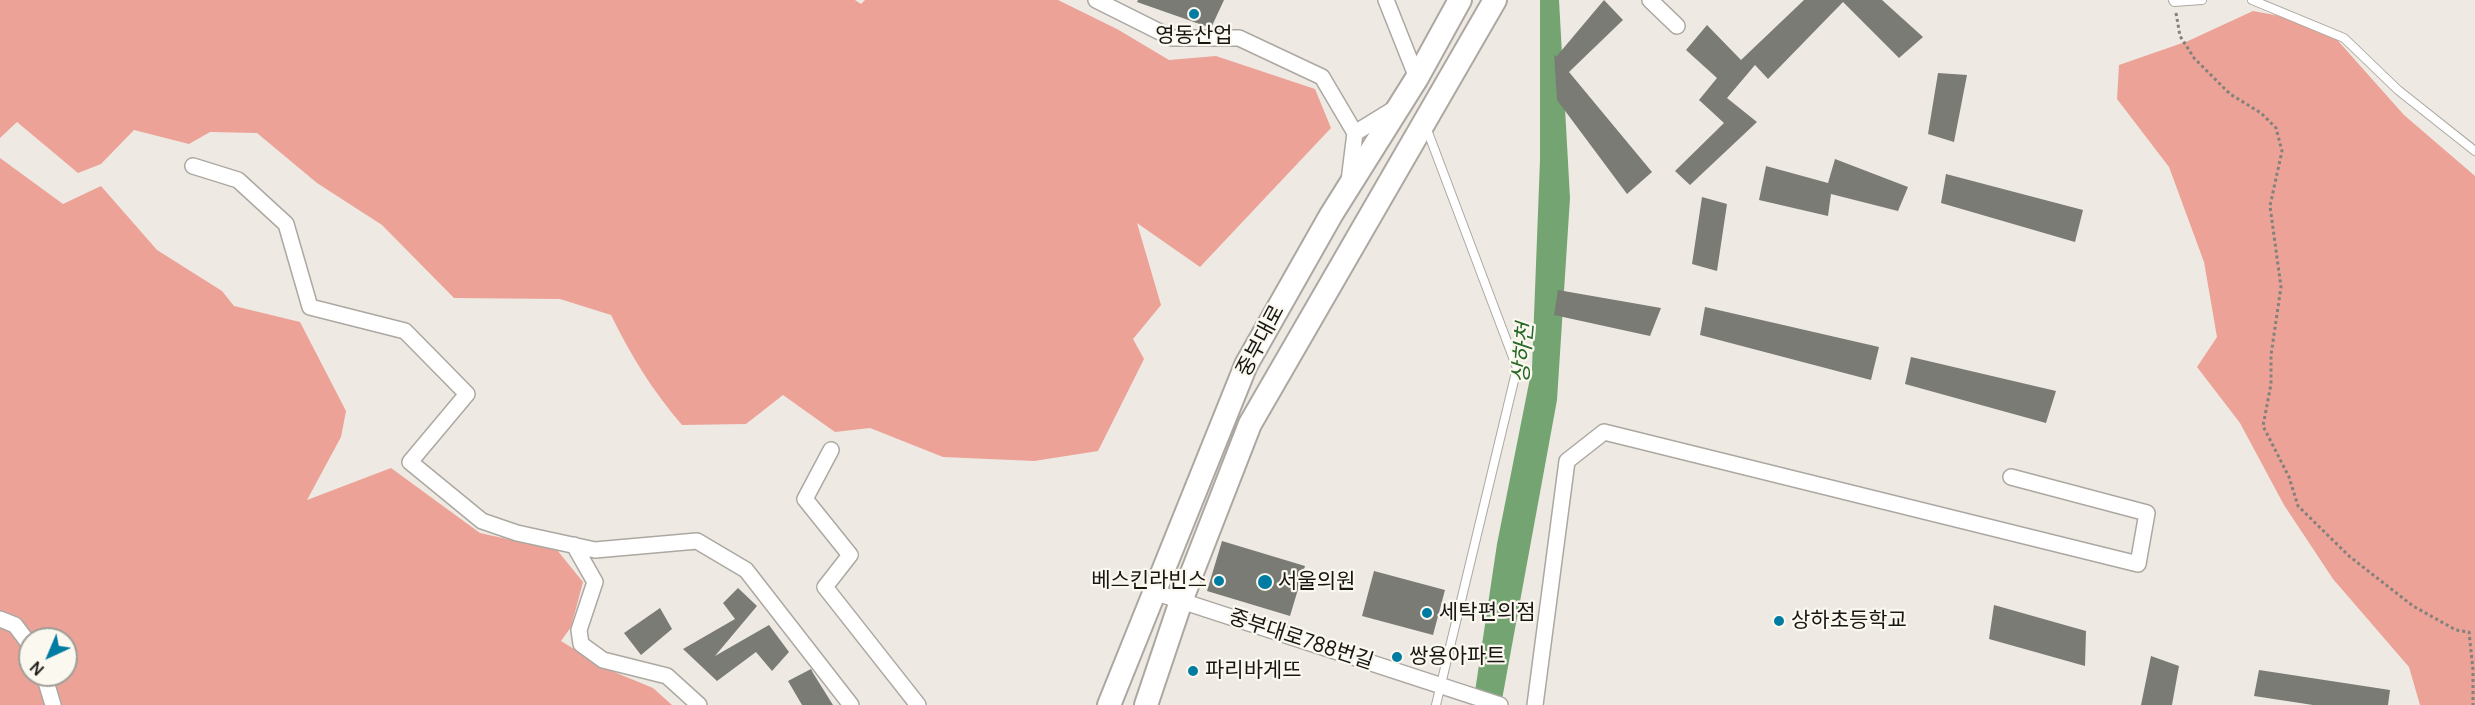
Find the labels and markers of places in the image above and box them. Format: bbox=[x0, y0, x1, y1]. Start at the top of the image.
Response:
marker: 영동산업 bbox=[1187, 7, 1201, 21]
place label: 영동산업 bbox=[1155, 23, 1233, 49]
place label: 베스킨라빈스 bbox=[1091, 568, 1207, 594]
place label: 서울의원 bbox=[1278, 569, 1355, 595]
marker: 서울의원 bbox=[1256, 573, 1274, 591]
marker: 베스킨라빈스 bbox=[1212, 574, 1226, 588]
place label: 세탁편의점 bbox=[1439, 600, 1536, 626]
marker: 세탁편의점 bbox=[1420, 606, 1434, 620]
place label: 상하초등학교 bbox=[1791, 608, 1907, 634]
marker: 상하초등학교 bbox=[1772, 614, 1786, 628]
place label: 쌍용아파트 bbox=[1409, 644, 1506, 670]
marker: 쌍용아파트 bbox=[1390, 650, 1404, 664]
place label: 파리바게뜨 bbox=[1205, 658, 1302, 684]
marker: 파리바게뜨 bbox=[1186, 664, 1200, 678]

